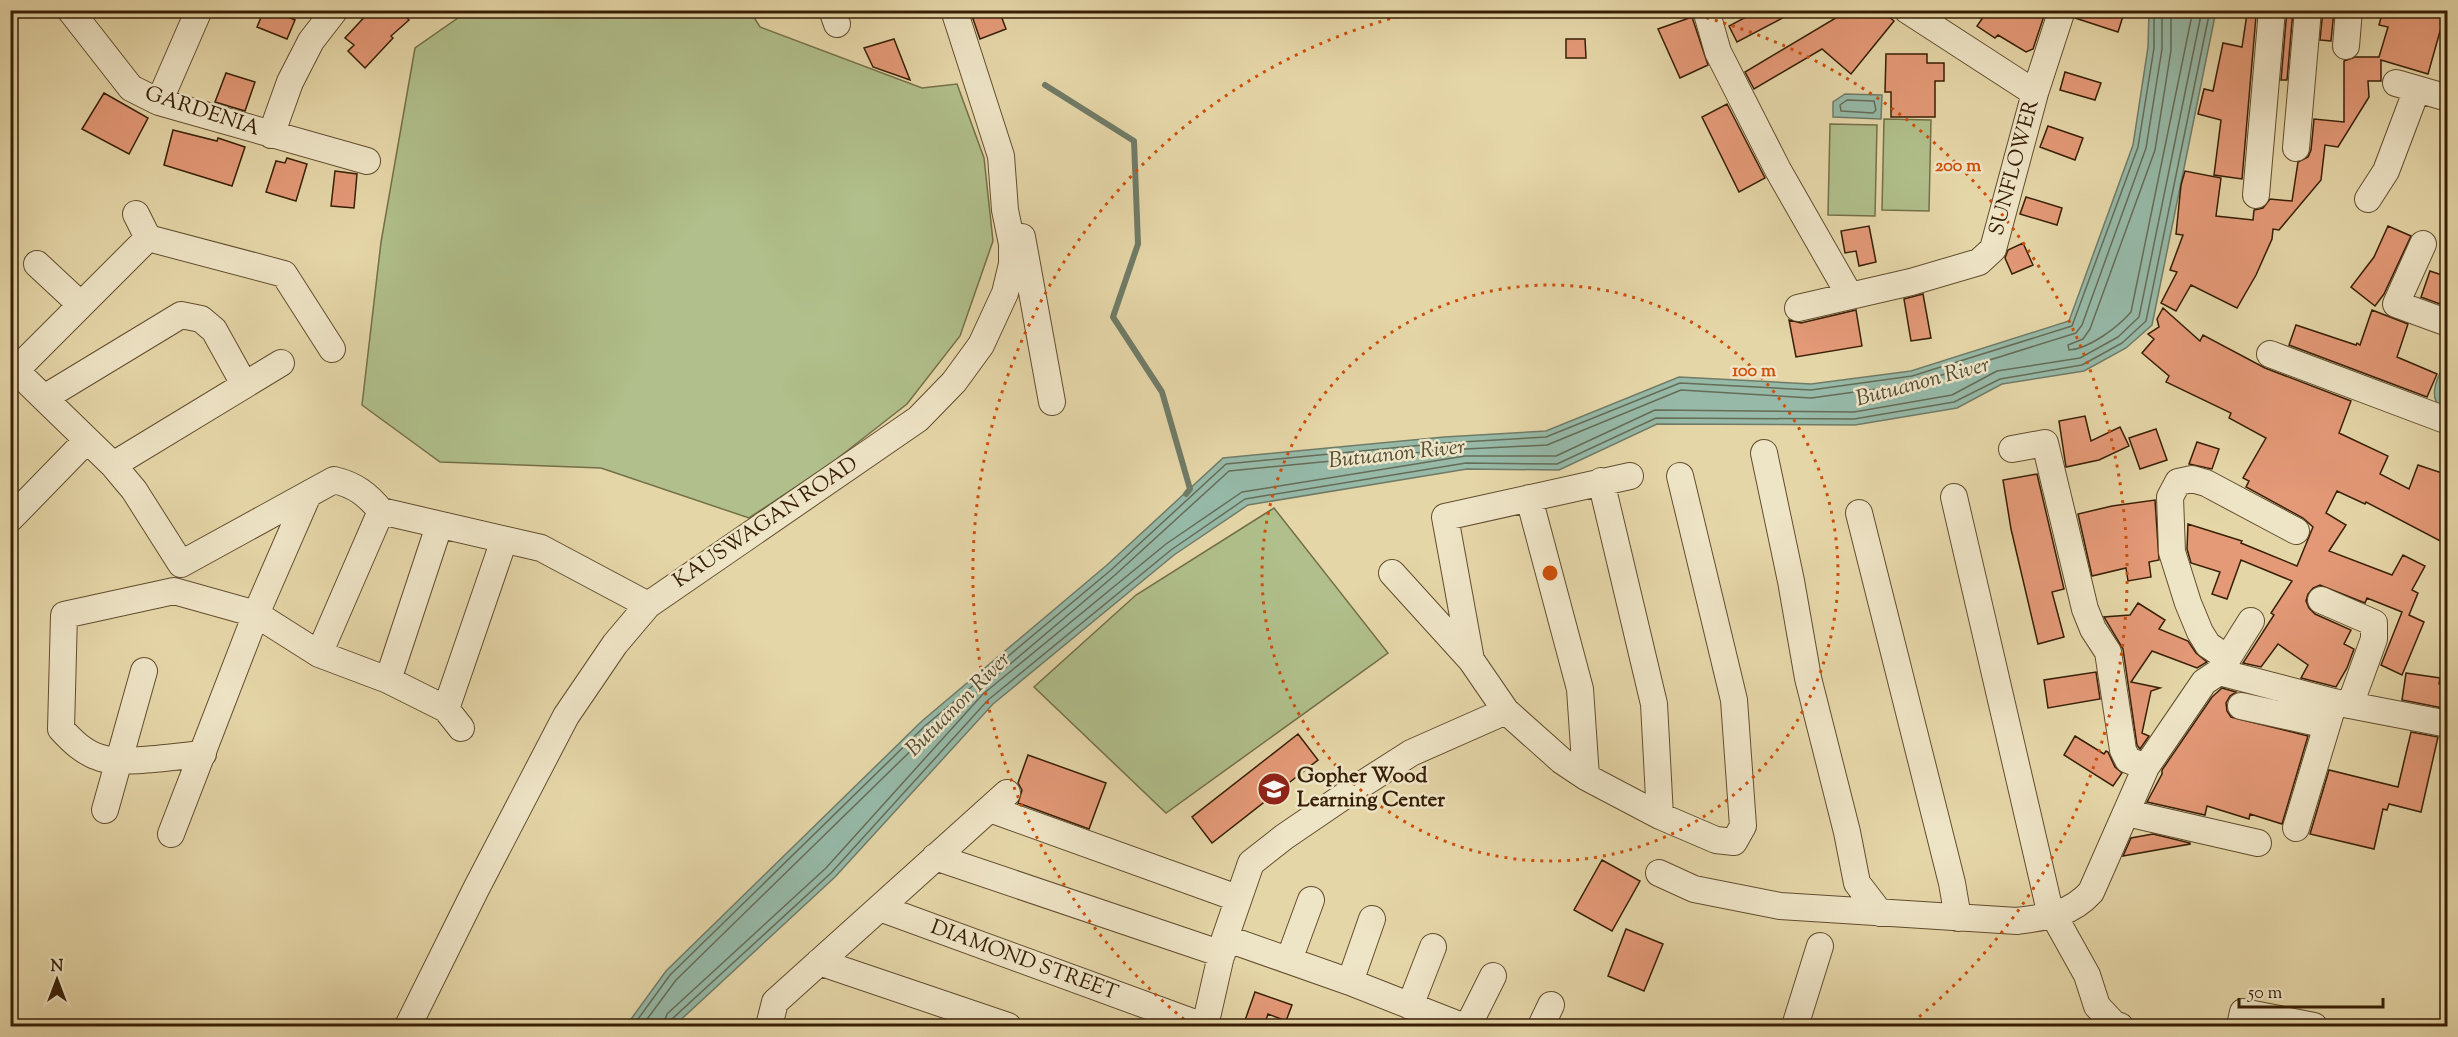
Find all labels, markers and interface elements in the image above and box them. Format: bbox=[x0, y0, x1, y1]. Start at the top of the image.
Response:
street label: GARDENIA bbox=[141, 79, 263, 145]
street label: SUNFLOWER bbox=[1982, 97, 2048, 239]
text: 200 m bbox=[1935, 154, 1981, 180]
water label: Butuanon River bbox=[1853, 350, 1994, 416]
text: 100 m bbox=[1732, 359, 1776, 385]
water label: Butuanon River bbox=[1327, 432, 1467, 478]
street label: KAUSWAGAN ROAD bbox=[668, 450, 864, 596]
centre of rings bbox=[1540, 563, 1560, 583]
water label: Butuanon River bbox=[899, 645, 1019, 765]
place label: Gopher Wood Learning Center bbox=[1297, 762, 1445, 816]
school or university icon: Gopher Wood Learning Center bbox=[1256, 771, 1292, 807]
street label: DIAMOND STREET bbox=[926, 913, 1122, 1009]
north arrow bbox=[27, 950, 87, 1010]
text: N bbox=[51, 956, 64, 979]
scale bar bbox=[2239, 971, 2383, 1009]
text: 50 m bbox=[2247, 981, 2283, 1007]

